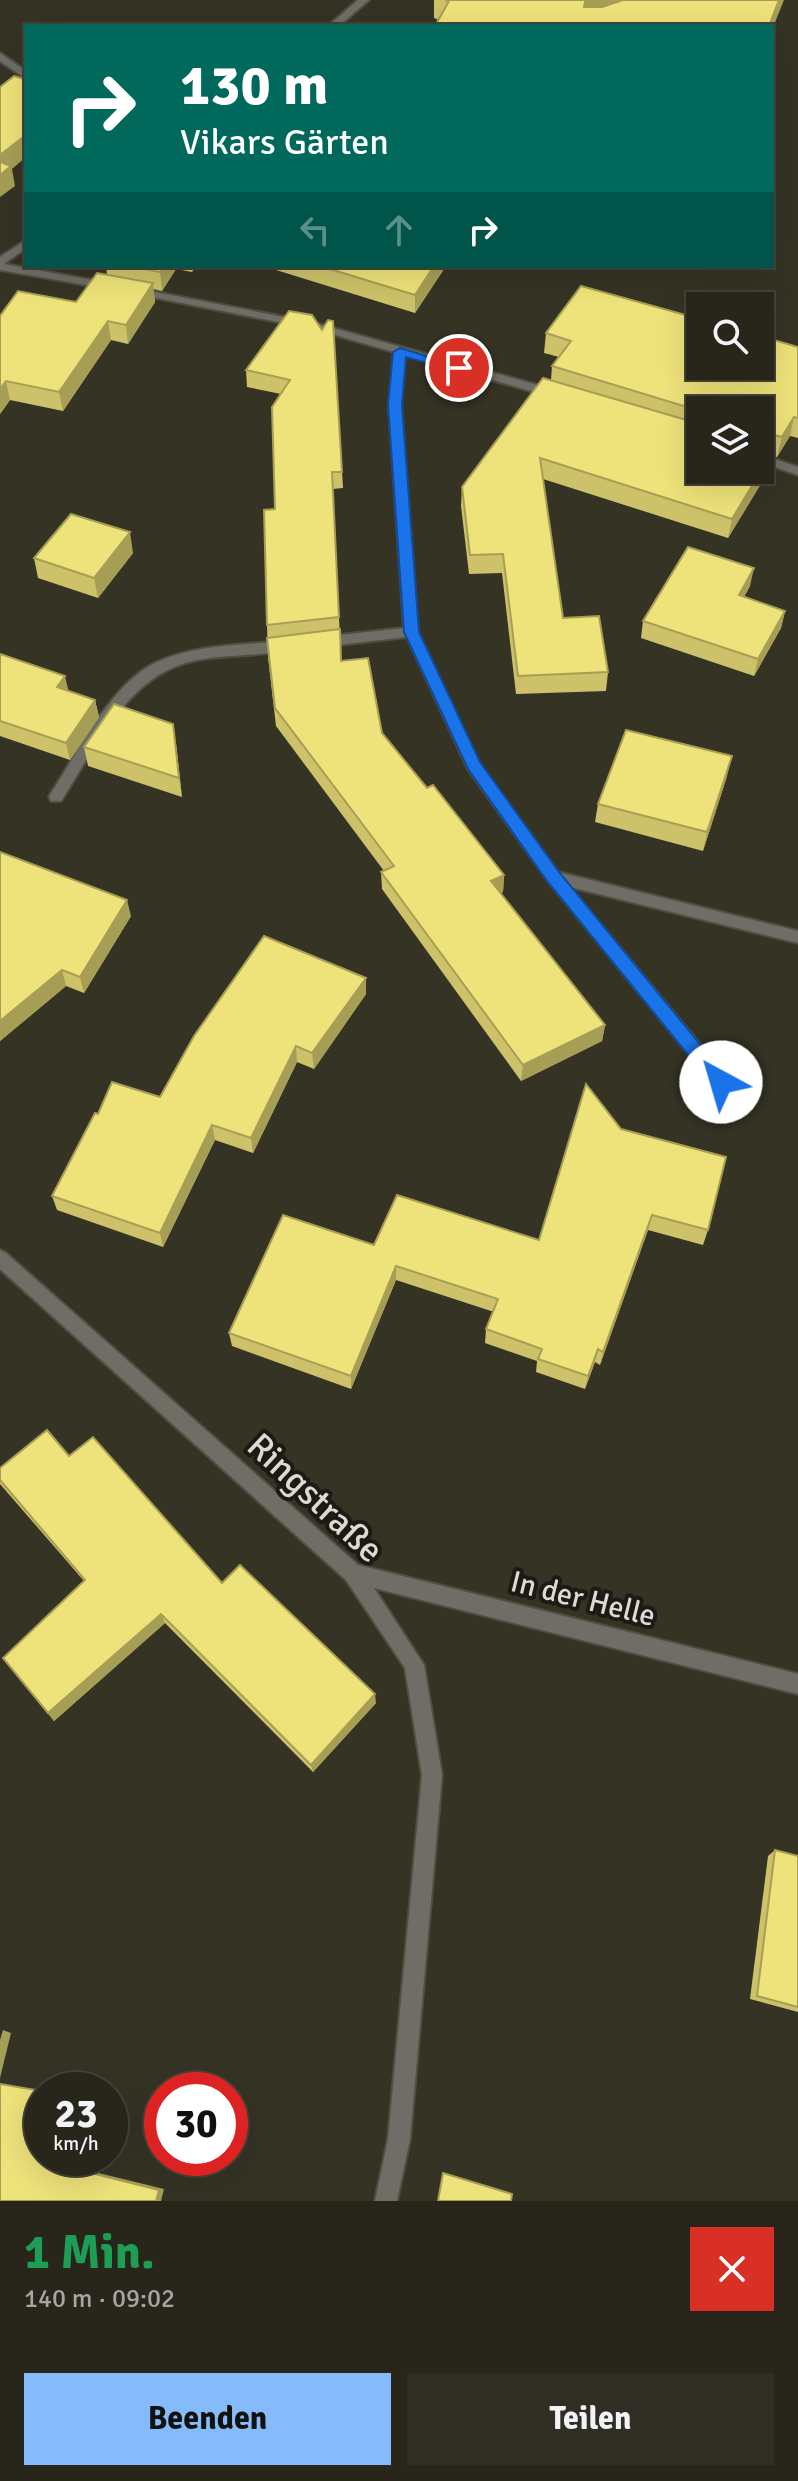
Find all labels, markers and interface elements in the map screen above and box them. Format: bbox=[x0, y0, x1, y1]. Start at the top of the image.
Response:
text: 130 m bbox=[180, 51, 328, 120]
icon: right bbox=[48, 56, 152, 160]
text: Vikars Gärten bbox=[180, 120, 389, 165]
icon: left bbox=[293, 208, 337, 252]
icon: ahead bbox=[377, 208, 421, 252]
icon: right bbox=[461, 208, 505, 252]
map controls bbox=[686, 292, 774, 484]
button: search bbox=[686, 292, 774, 380]
pin bbox=[425, 334, 493, 402]
icon: arrive bbox=[437, 346, 481, 390]
button: layers bbox=[686, 396, 774, 484]
position arrow bbox=[679, 1040, 763, 1124]
street label: Ringstraße bbox=[237, 1424, 393, 1572]
street label: In der Helle bbox=[507, 1563, 659, 1635]
speed limit sign: 30 bbox=[144, 2072, 248, 2176]
text: 23 bbox=[54, 2089, 98, 2139]
text: km/h bbox=[53, 2131, 99, 2156]
text: 1 Min. bbox=[24, 2223, 155, 2282]
button: close bbox=[690, 2227, 774, 2311]
text: 140 m · 09:02 bbox=[24, 2283, 175, 2315]
button: Beenden bbox=[24, 2373, 391, 2465]
button: Teilen bbox=[407, 2373, 774, 2465]

